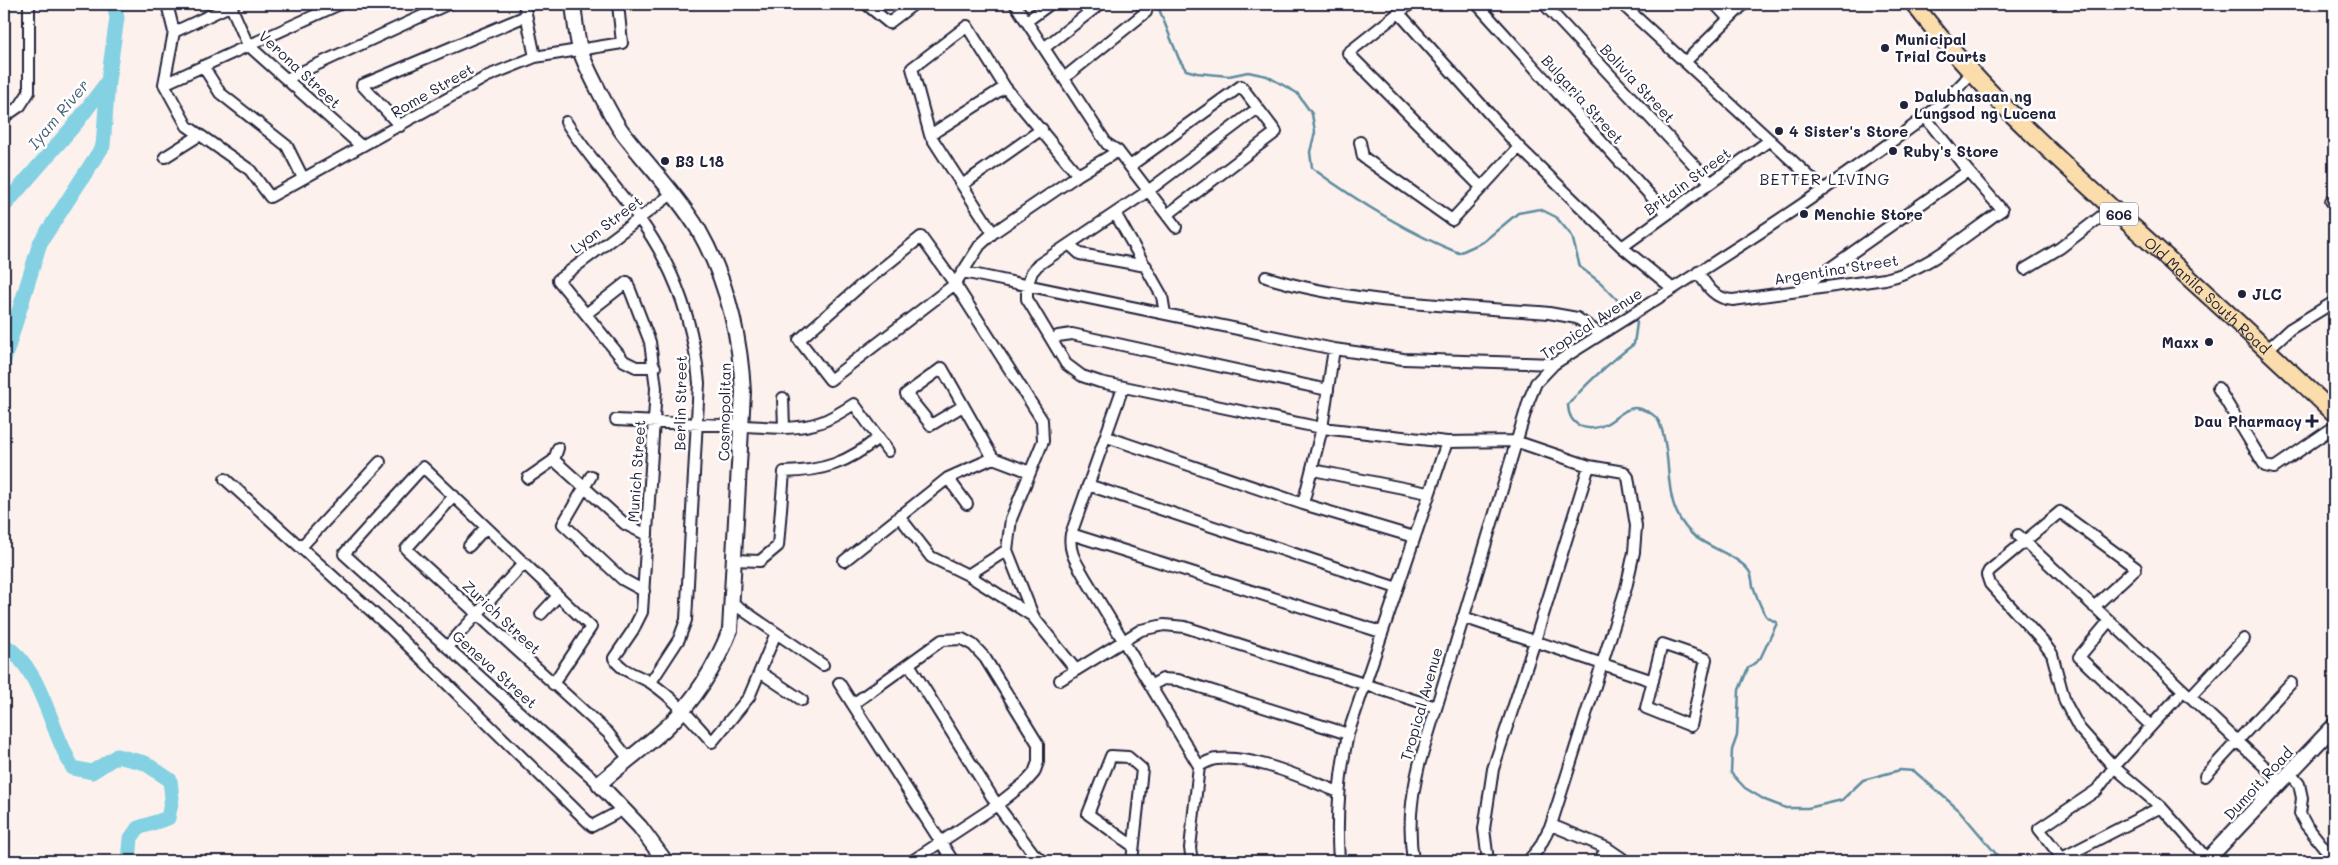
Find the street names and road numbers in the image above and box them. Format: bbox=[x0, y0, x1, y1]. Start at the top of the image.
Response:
street label: Verona Street bbox=[255, 26, 345, 112]
street label: Bolivia Street bbox=[1596, 39, 1680, 127]
street label: Bulgaria Street bbox=[1538, 50, 1628, 148]
street label: Rome Street bbox=[387, 58, 477, 122]
street label: Britain Street bbox=[1640, 143, 1734, 219]
street label: Lyon Street bbox=[566, 190, 646, 258]
road number: 606 bbox=[2100, 202, 2138, 225]
street label: Old Manila South Road bbox=[2140, 232, 2275, 358]
street label: Argentina Street bbox=[1772, 249, 1900, 289]
street label: Tropical Avenue bbox=[1536, 283, 1646, 363]
street label: Berlin Street bbox=[669, 355, 691, 451]
street label: Cosmopolitan bbox=[713, 363, 735, 461]
street label: Munich Street bbox=[622, 419, 650, 523]
street label: Zurich Street bbox=[459, 576, 545, 658]
street label: Geneva Street bbox=[448, 625, 542, 713]
street label: Tropical Avenue bbox=[1395, 645, 1447, 763]
street label: Dumoit Road bbox=[2219, 742, 2297, 824]

